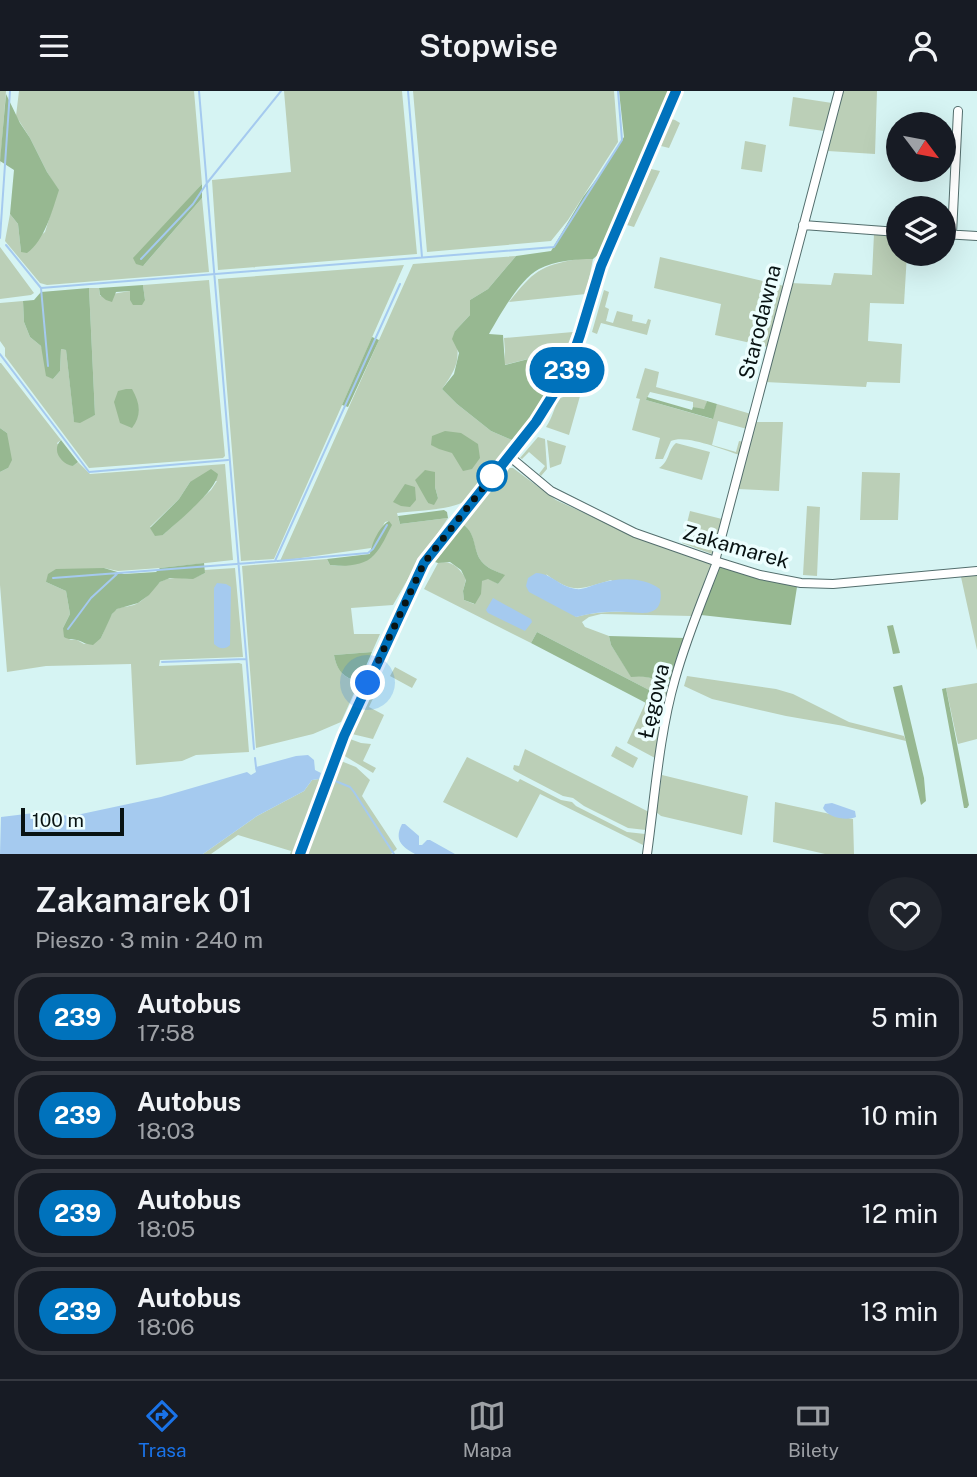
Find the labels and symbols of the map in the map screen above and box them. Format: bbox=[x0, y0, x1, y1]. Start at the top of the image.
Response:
north arrow bbox=[886, 112, 956, 182]
street label: Starodawna bbox=[733, 262, 786, 382]
line badge: 239 bbox=[527, 347, 607, 393]
unlabelled marker bbox=[477, 461, 507, 491]
street label: Zakamarek bbox=[680, 519, 792, 574]
street label: Łęgowa bbox=[633, 661, 674, 741]
your location bbox=[350, 665, 385, 700]
scale bar bbox=[21, 805, 124, 837]

